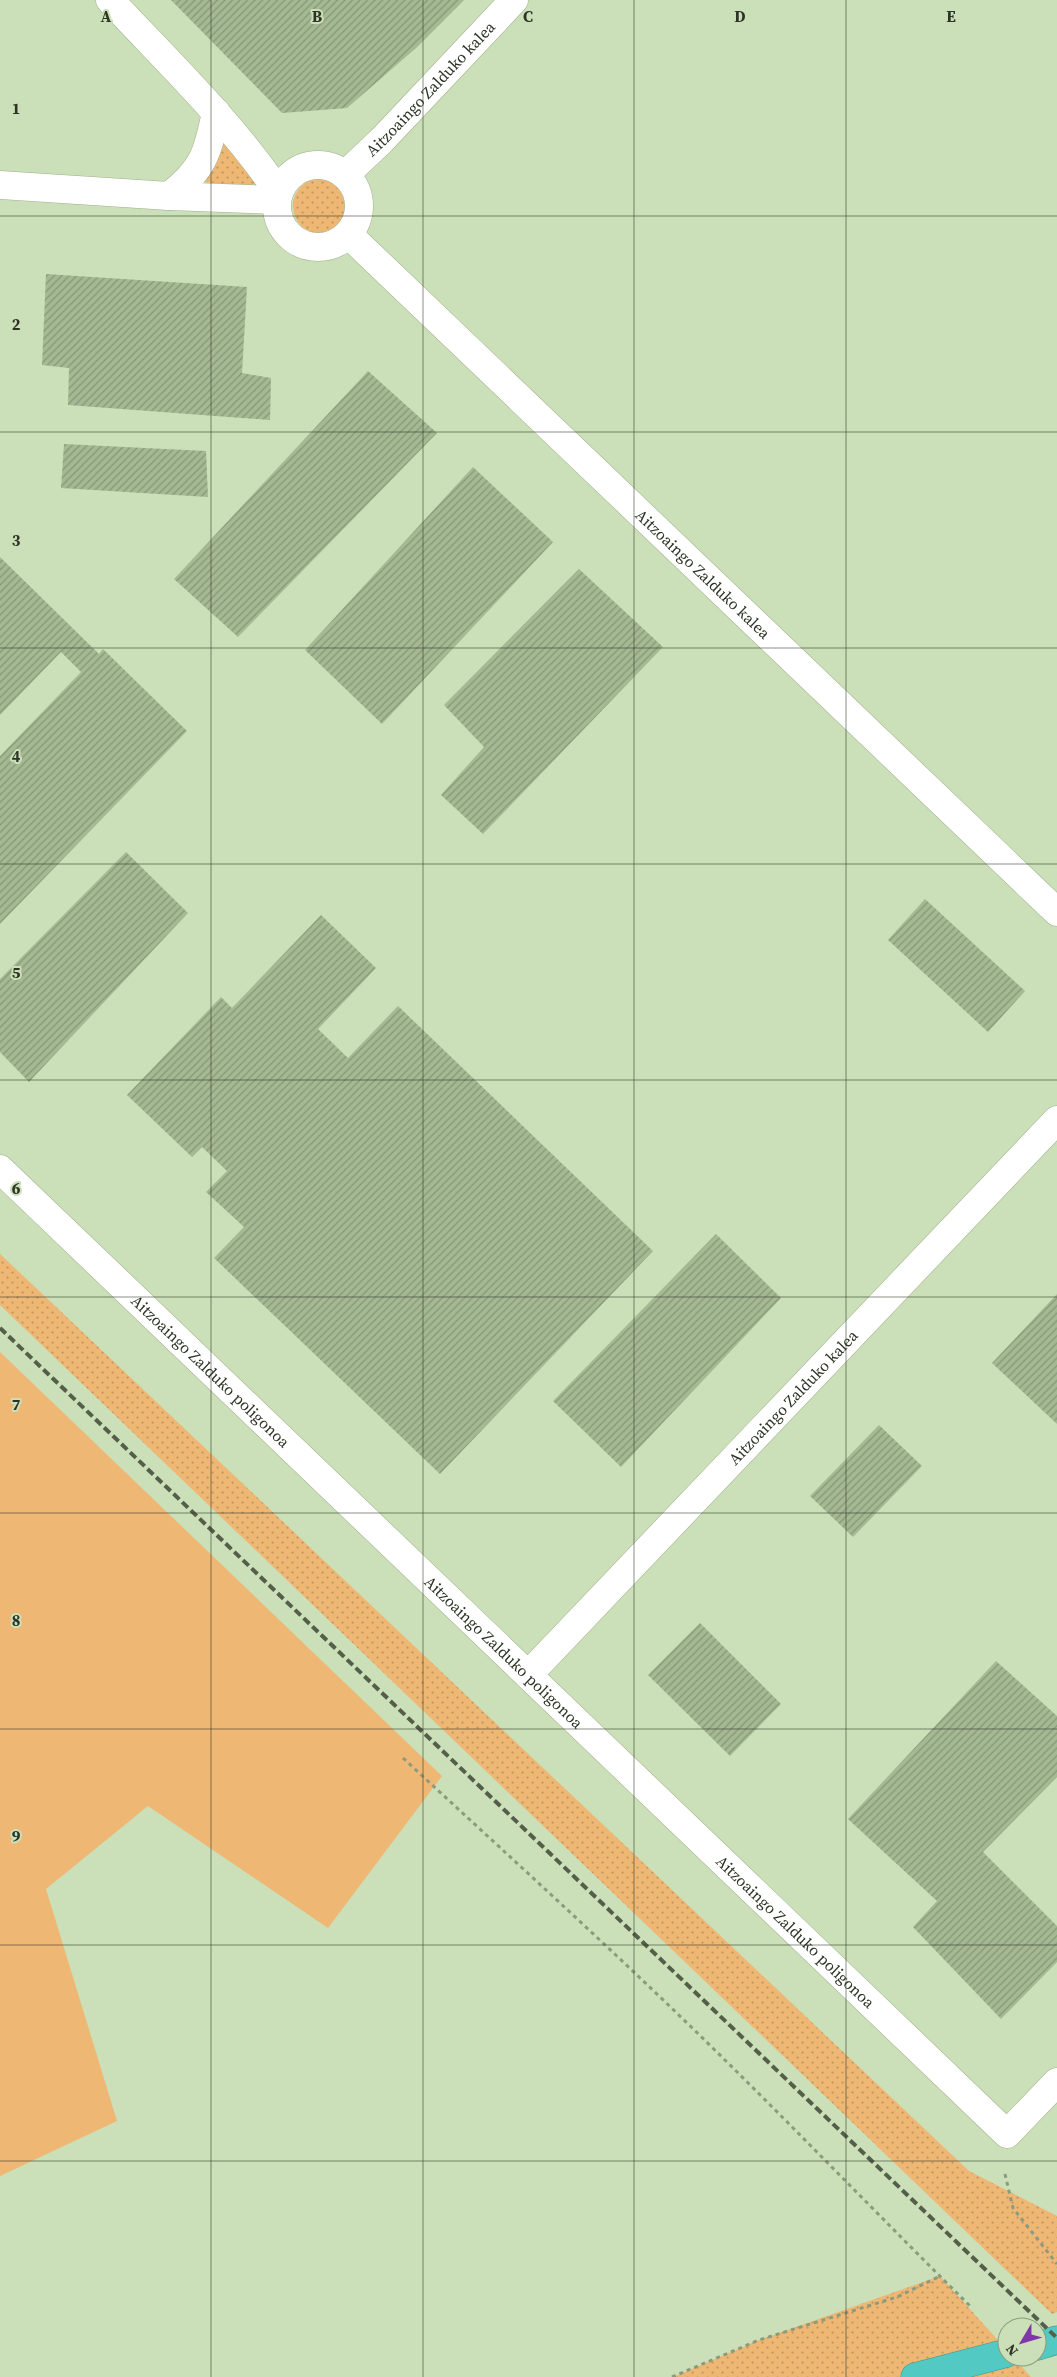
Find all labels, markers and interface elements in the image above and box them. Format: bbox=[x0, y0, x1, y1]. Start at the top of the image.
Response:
text: A bbox=[101, 5, 112, 27]
text: B bbox=[312, 5, 323, 27]
text: C bbox=[523, 5, 533, 27]
text: D bbox=[734, 5, 746, 27]
text: E bbox=[946, 5, 956, 27]
street label: Aitzoaingo Zalduko kalea bbox=[361, 15, 500, 161]
text: 1 bbox=[12, 97, 20, 119]
text: 2 bbox=[12, 313, 21, 335]
street label: Aitzoaingo Zalduko kalea bbox=[631, 504, 776, 644]
text: 3 bbox=[12, 529, 21, 551]
text: 4 bbox=[12, 745, 21, 767]
text: 5 bbox=[12, 961, 21, 983]
text: 6 bbox=[12, 1177, 21, 1199]
street label: Aitzoaingo Zalduko poligonoa bbox=[127, 1290, 296, 1453]
street label: Aitzoaingo Zalduko kalea bbox=[723, 1324, 863, 1469]
text: 7 bbox=[12, 1393, 21, 1415]
street label: Aitzoaingo Zalduko poligonoa bbox=[420, 1571, 589, 1734]
text: 8 bbox=[12, 1609, 20, 1631]
text: 9 bbox=[12, 1825, 21, 1847]
street label: Aitzoaingo Zalduko poligonoa bbox=[711, 1850, 880, 2013]
north arrow bbox=[997, 2317, 1047, 2367]
text: N bbox=[1001, 2340, 1023, 2360]

